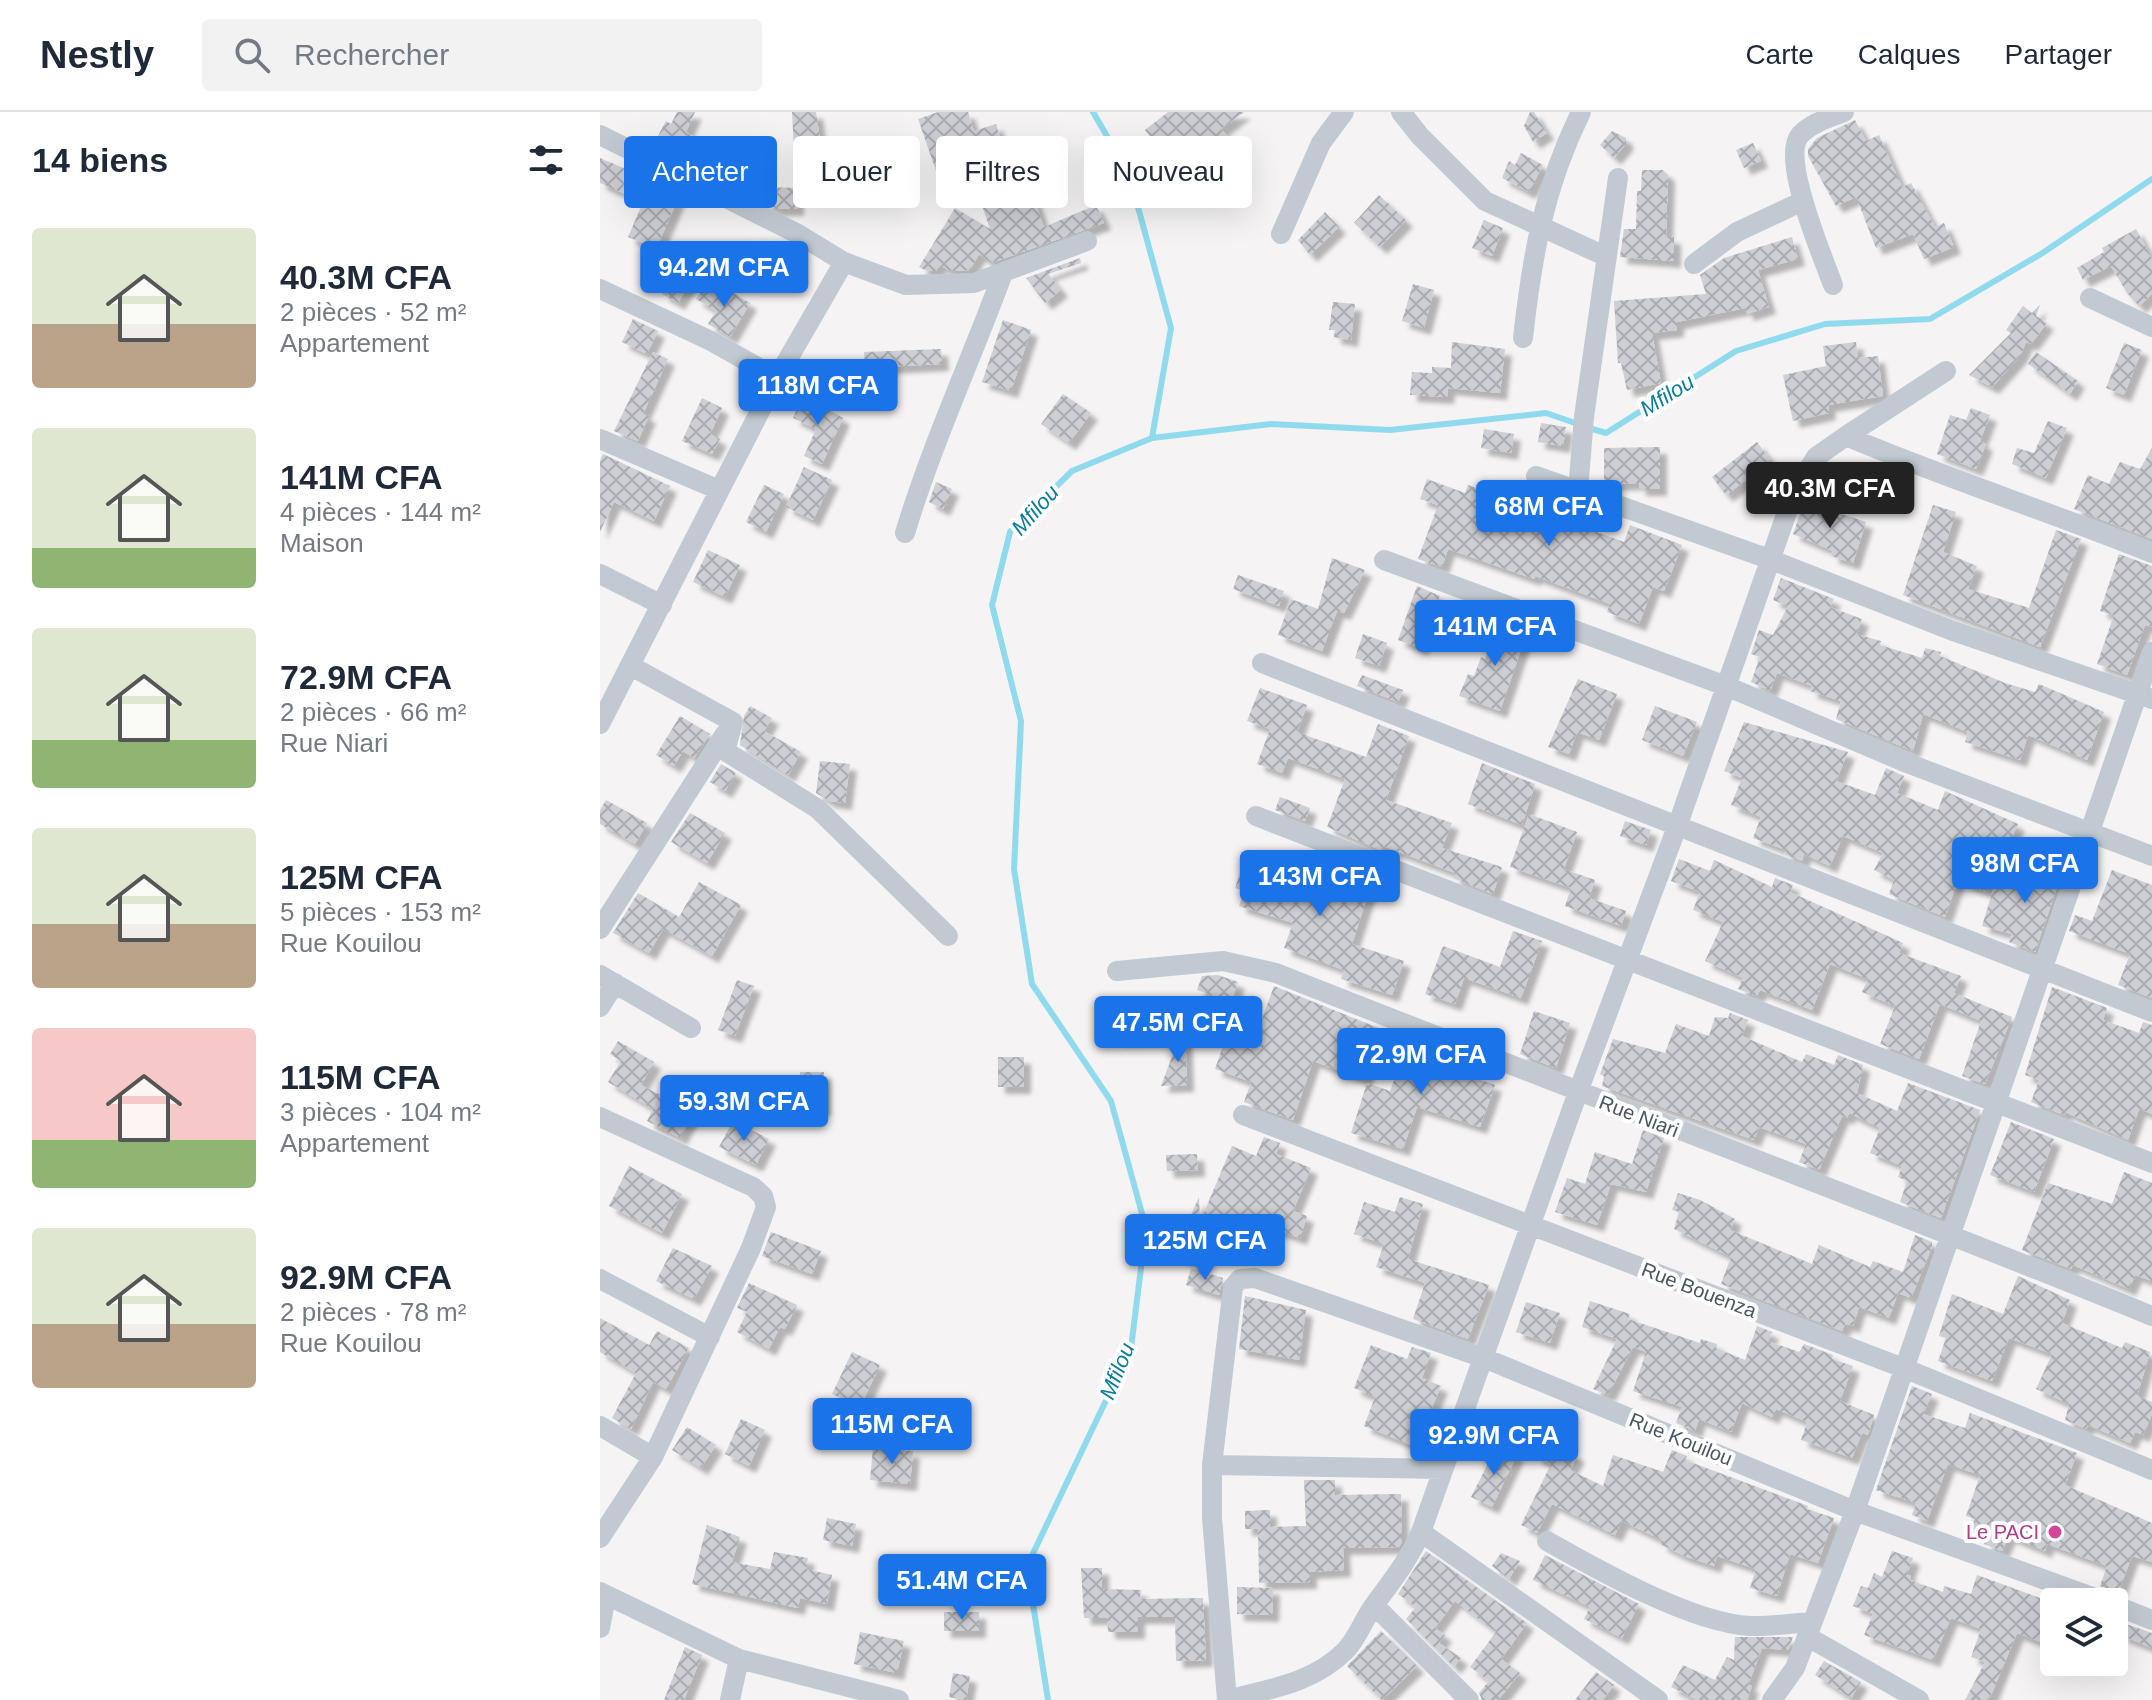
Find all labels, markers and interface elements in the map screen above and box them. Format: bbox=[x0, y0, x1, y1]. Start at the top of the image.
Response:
search box bbox=[202, 19, 762, 91]
icon: search bbox=[230, 33, 274, 77]
text: Nestly bbox=[40, 34, 154, 76]
text: Rechercher bbox=[294, 38, 449, 71]
text: Carte bbox=[1745, 39, 1814, 70]
text: Calques bbox=[1858, 39, 1961, 70]
text: Partager bbox=[2005, 39, 2112, 70]
chip: Acheter bbox=[624, 136, 777, 208]
chip: Louer bbox=[793, 136, 920, 208]
chip: Filtres bbox=[936, 136, 1068, 208]
chip: Nouveau bbox=[1084, 136, 1252, 208]
icon: filters bbox=[524, 138, 568, 182]
text: 14 biens bbox=[32, 141, 168, 179]
pin: 94.2M CFA bbox=[632, 241, 816, 309]
text: 94.2M CFA bbox=[658, 252, 790, 282]
text: 40.3M CFA bbox=[280, 258, 452, 296]
icon: home bbox=[96, 260, 192, 356]
text: 2 pièces · 52 m² bbox=[280, 297, 466, 327]
text: Appartement bbox=[280, 328, 429, 358]
pin: 118M CFA bbox=[735, 359, 901, 427]
water label: Mfilou bbox=[1635, 369, 1699, 421]
text: 118M CFA bbox=[757, 370, 879, 400]
text: 141M CFA bbox=[280, 458, 443, 496]
icon: home bbox=[96, 460, 192, 556]
pin: 40.3M CFA bbox=[1738, 462, 1922, 530]
text: 40.3M CFA bbox=[1764, 473, 1896, 503]
water label: Mfilou bbox=[1006, 480, 1064, 540]
pin: 68M CFA bbox=[1475, 480, 1623, 548]
text: 68M CFA bbox=[1494, 491, 1604, 521]
text: 4 pièces · 144 m² bbox=[280, 497, 481, 527]
text: Maison bbox=[280, 528, 364, 558]
pin: 141M CFA bbox=[1412, 600, 1578, 668]
text: 141M CFA bbox=[1433, 611, 1557, 641]
text: 72.9M CFA bbox=[280, 658, 452, 696]
icon: home bbox=[96, 660, 192, 756]
text: 2 pièces · 66 m² bbox=[280, 697, 466, 727]
text: Rue Niari bbox=[280, 728, 388, 758]
pin: 98M CFA bbox=[1951, 837, 2099, 905]
text: 98M CFA bbox=[1970, 848, 2080, 878]
pin: 143M CFA bbox=[1237, 850, 1403, 918]
text: 125M CFA bbox=[280, 858, 443, 896]
icon: home bbox=[96, 860, 192, 956]
text: 143M CFA bbox=[1258, 861, 1382, 891]
text: 5 pièces · 153 m² bbox=[280, 897, 481, 927]
text: Rue Kouilou bbox=[280, 928, 422, 958]
pin: 47.5M CFA bbox=[1086, 996, 1270, 1064]
text: 47.5M CFA bbox=[1112, 1007, 1244, 1037]
pin: 72.9M CFA bbox=[1329, 1028, 1513, 1096]
text: 72.9M CFA bbox=[1355, 1039, 1487, 1069]
text: 115M CFA bbox=[280, 1058, 441, 1096]
icon: home bbox=[96, 1060, 192, 1156]
pin: 59.3M CFA bbox=[652, 1075, 836, 1143]
text: 59.3M CFA bbox=[678, 1086, 810, 1116]
street label: Rue Niari bbox=[1596, 1091, 1682, 1141]
text: 3 pièces · 104 m² bbox=[280, 1097, 481, 1127]
text: Appartement bbox=[280, 1128, 429, 1158]
pin: 125M CFA bbox=[1122, 1214, 1288, 1282]
text: 125M CFA bbox=[1143, 1225, 1267, 1255]
text: 92.9M CFA bbox=[280, 1258, 452, 1296]
street label: Rue Bouenza bbox=[1638, 1258, 1760, 1322]
icon: home bbox=[96, 1260, 192, 1356]
text: 2 pièces · 78 m² bbox=[280, 1297, 466, 1327]
text: Rue Kouilou bbox=[280, 1328, 422, 1358]
water label: Mfilou bbox=[1094, 1339, 1140, 1403]
pin: 115M CFA bbox=[809, 1398, 975, 1466]
street label: Rue Kouilou bbox=[1626, 1408, 1736, 1470]
text: 115M CFA bbox=[831, 1409, 953, 1439]
pin: 92.9M CFA bbox=[1402, 1409, 1586, 1477]
text: 92.9M CFA bbox=[1428, 1420, 1560, 1450]
place label: Le PACI bbox=[1966, 1521, 2039, 1543]
marker: Le PACI bbox=[2046, 1523, 2064, 1541]
pin: 51.4M CFA bbox=[870, 1554, 1054, 1622]
text: 51.4M CFA bbox=[896, 1565, 1028, 1595]
map controls bbox=[2040, 1588, 2128, 1676]
button: layers bbox=[2040, 1588, 2128, 1676]

